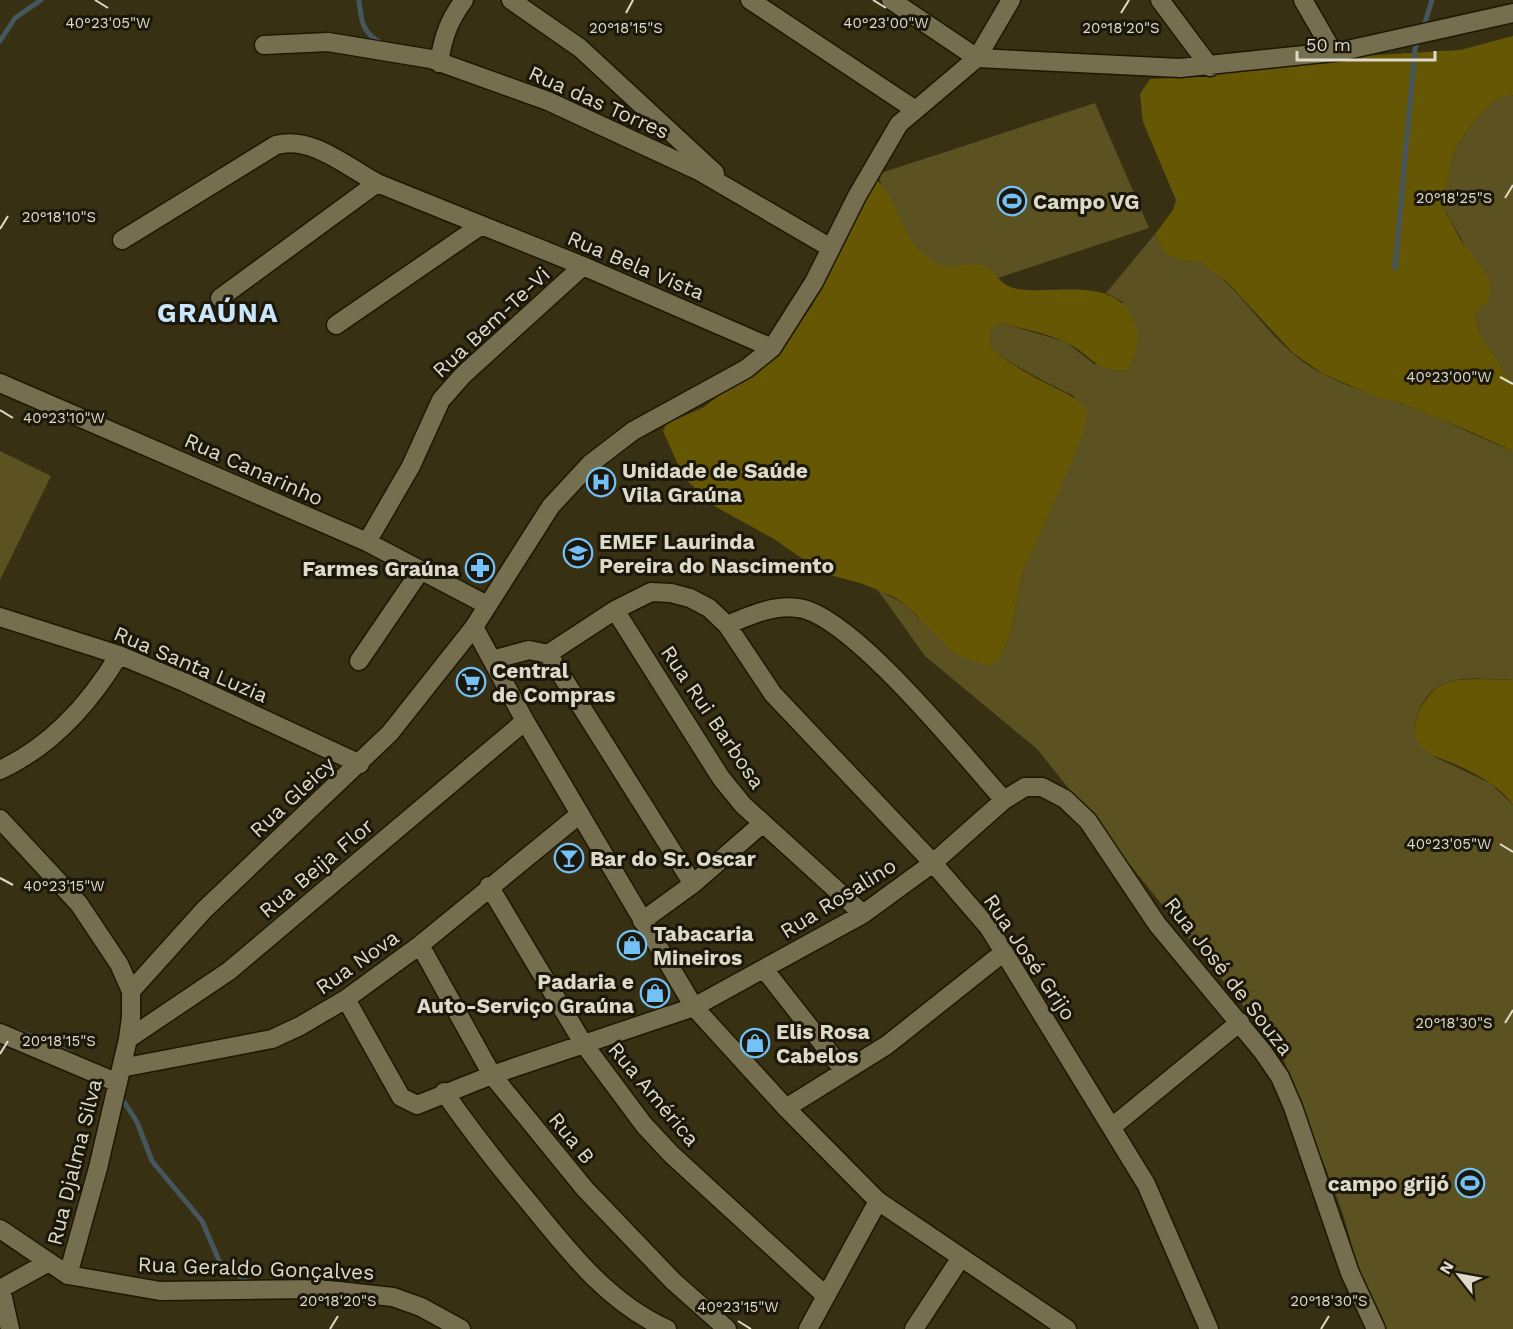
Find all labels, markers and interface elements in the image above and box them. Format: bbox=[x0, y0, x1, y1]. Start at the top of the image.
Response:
text: 40°23'05"W bbox=[66, 14, 150, 32]
text: 40°23'00"W bbox=[843, 14, 929, 32]
text: 20°18'15"S bbox=[589, 19, 663, 37]
text: 20°18'20"S bbox=[1082, 19, 1160, 37]
scale bar bbox=[1297, 24, 1435, 62]
text: 50 m bbox=[1306, 34, 1351, 55]
street label: Rua das Torres bbox=[525, 60, 673, 144]
sports icon: Campo VG bbox=[996, 185, 1028, 217]
place label: Campo VG bbox=[1033, 189, 1140, 214]
text: 20°18'25"S bbox=[1416, 189, 1492, 207]
text: 20°18'10"S bbox=[22, 208, 96, 226]
street label: Rua Bela Vista bbox=[564, 225, 708, 305]
street label: Rua Bem-Te-Vi bbox=[427, 261, 555, 383]
district label: GRAÚNA bbox=[157, 297, 279, 329]
text: 40°23'00"W bbox=[1406, 368, 1492, 386]
text: 40°23'10"W bbox=[23, 409, 105, 427]
street label: Rua Canarinho bbox=[181, 427, 327, 511]
place label: Unidade de Saúde Vila Graúna bbox=[622, 458, 808, 507]
hospital icon: Unidade de Saúde Vila Graúna bbox=[585, 466, 617, 498]
place label: EMEF Laurinda Pereira do Nascimento bbox=[599, 529, 834, 578]
school or university icon: EMEF Laurinda Pereira do Nascimento bbox=[562, 537, 594, 569]
pharmacy icon: Farmes Graúna bbox=[464, 552, 496, 584]
place label: Farmes Graúna bbox=[302, 556, 460, 581]
street label: Rua Santa Luzia bbox=[110, 620, 272, 708]
street label: Rua Rui Barbosa bbox=[656, 641, 770, 794]
place label: Central de Compras bbox=[492, 658, 615, 707]
supermarket icon: Central de Compras bbox=[455, 666, 487, 698]
street label: Rua Gleicy bbox=[244, 751, 340, 843]
street label: Rua Beija Flor bbox=[254, 813, 378, 923]
text: 40°23'05"W bbox=[1407, 835, 1491, 853]
bar icon: Bar do Sr. Oscar bbox=[553, 842, 585, 874]
place label: Bar do Sr. Oscar bbox=[590, 846, 756, 871]
street label: Rua Rosalino bbox=[775, 852, 901, 944]
text: 40°23'15"W bbox=[23, 877, 105, 895]
street label: Rua José Grijo bbox=[979, 889, 1081, 1025]
street label: Rua José de Souza bbox=[1159, 892, 1299, 1060]
place label: Tabacaria Mineiros bbox=[653, 921, 754, 970]
street label: Rua Nova bbox=[311, 924, 403, 1000]
shop icon: Tabacaria Mineiros bbox=[616, 929, 648, 961]
place label: Padaria e Auto-Serviço Graúna bbox=[417, 969, 635, 1018]
shop icon: Padaria e Auto-Serviço Graúna bbox=[639, 977, 671, 1009]
text: 20°18'30"S bbox=[1415, 1014, 1493, 1032]
place label: Elis Rosa Cabelos bbox=[776, 1019, 871, 1068]
shop icon: Elis Rosa Cabelos bbox=[739, 1027, 771, 1059]
text: 20°18'15"S bbox=[22, 1032, 96, 1050]
street label: Rua América bbox=[603, 1037, 705, 1151]
street label: Rua Djalma Silva bbox=[41, 1076, 107, 1248]
street label: Rua B bbox=[544, 1107, 600, 1169]
sports icon: campo grijó bbox=[1454, 1167, 1486, 1199]
place label: campo grijó bbox=[1328, 1171, 1449, 1196]
north arrow bbox=[1429, 1245, 1489, 1305]
street label: Rua Geraldo Gonçalves bbox=[137, 1251, 375, 1285]
text: N bbox=[1435, 1258, 1458, 1278]
text: 20°18'20"S bbox=[299, 1292, 377, 1310]
text: 20°18'30"S bbox=[1290, 1292, 1368, 1310]
text: 40°23'15"W bbox=[697, 1298, 779, 1316]

